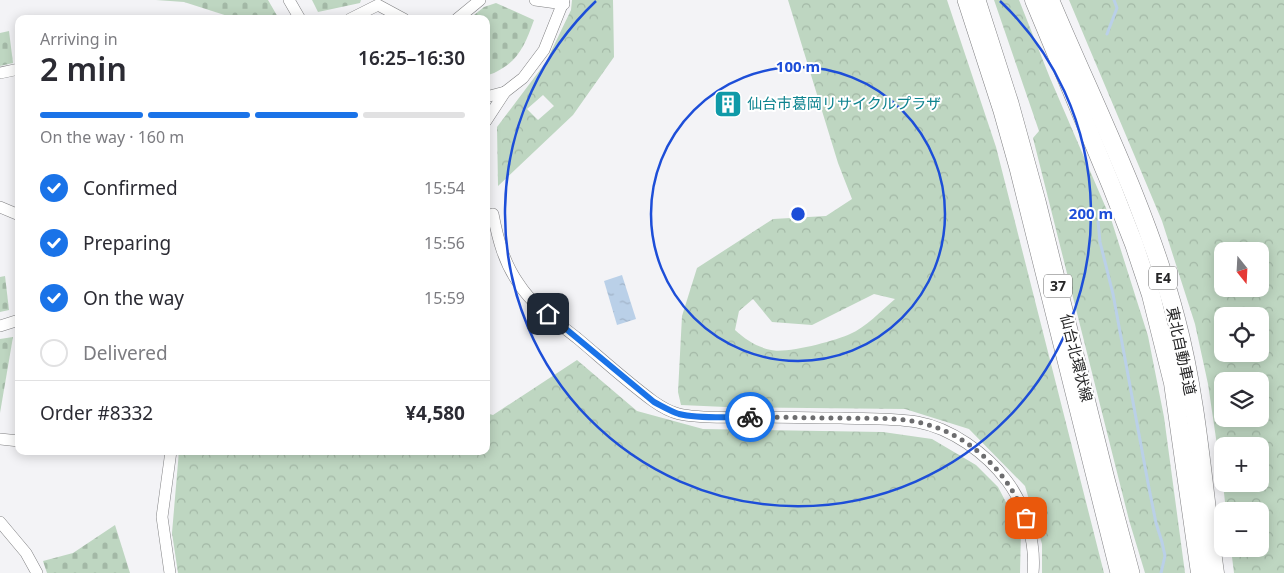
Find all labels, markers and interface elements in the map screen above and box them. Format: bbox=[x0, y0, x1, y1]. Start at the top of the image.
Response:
text: Arriving in bbox=[40, 28, 118, 50]
text: 16:25–16:30 bbox=[358, 45, 465, 71]
text: 2 min bbox=[40, 47, 127, 90]
text: 100 m bbox=[776, 56, 820, 76]
building icon: 仙台市葛岡リサイクルプラザ bbox=[713, 89, 743, 119]
place label: 仙台市葛岡リサイクルプラザ bbox=[747, 93, 941, 113]
text: On the way · 160 m bbox=[40, 126, 184, 148]
icon: check bbox=[40, 174, 68, 202]
text: Confirmed bbox=[83, 175, 178, 201]
text: 15:54 bbox=[424, 177, 465, 199]
text: 200 m bbox=[1069, 203, 1113, 223]
centre of rings bbox=[789, 205, 807, 223]
icon: check bbox=[40, 229, 68, 257]
text: Preparing bbox=[83, 230, 171, 256]
text: 15:56 bbox=[424, 232, 465, 254]
north arrow bbox=[1214, 242, 1269, 298]
map controls bbox=[1214, 242, 1269, 557]
road number: E4 bbox=[1149, 266, 1177, 290]
road number: 37 bbox=[1044, 274, 1072, 298]
icon: check bbox=[40, 284, 68, 312]
text: On the way bbox=[83, 285, 184, 311]
text: 15:59 bbox=[424, 287, 465, 309]
pin bbox=[527, 293, 569, 335]
icon: home bbox=[534, 300, 562, 328]
street label: 東北自動車道 bbox=[1163, 305, 1201, 397]
button: locate bbox=[1214, 307, 1269, 362]
street label: 仙台北環状線 bbox=[1056, 312, 1098, 404]
text: Delivered bbox=[83, 340, 168, 366]
button: layers bbox=[1214, 372, 1269, 427]
courier bbox=[725, 392, 775, 442]
text: Order #8332 bbox=[40, 400, 153, 426]
text: ¥4,580 bbox=[405, 400, 465, 426]
icon: bike bbox=[736, 403, 764, 431]
button: + bbox=[1214, 437, 1269, 492]
pin bbox=[1005, 497, 1047, 539]
button: − bbox=[1214, 502, 1269, 557]
icon: bag bbox=[1012, 504, 1040, 532]

